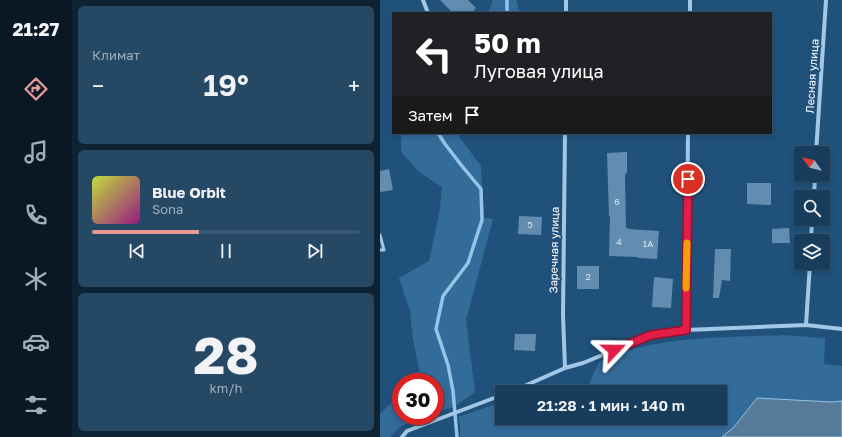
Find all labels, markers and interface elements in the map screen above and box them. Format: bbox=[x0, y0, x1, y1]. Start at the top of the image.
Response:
text: 21:27 bbox=[13, 18, 59, 40]
text: 50 m bbox=[474, 26, 541, 59]
icon: left bbox=[408, 28, 460, 80]
street label: Лесная улица bbox=[802, 38, 821, 114]
text: Климат bbox=[92, 47, 140, 63]
text: Луговая улица bbox=[474, 60, 604, 82]
text: 19° bbox=[203, 67, 249, 103]
text: − bbox=[92, 72, 104, 99]
text: + bbox=[348, 72, 360, 99]
icon: directions bbox=[22, 75, 50, 103]
icon: arrive bbox=[461, 104, 483, 126]
text: Затем bbox=[408, 106, 453, 124]
icon: music bbox=[22, 138, 50, 166]
north arrow bbox=[794, 146, 830, 182]
map controls bbox=[794, 146, 830, 270]
pin bbox=[671, 162, 705, 196]
icon: arrive bbox=[677, 168, 699, 190]
text: Blue Orbit bbox=[152, 183, 226, 201]
button: search bbox=[794, 190, 830, 226]
house number: 6 bbox=[614, 196, 620, 207]
icon: phone bbox=[22, 201, 50, 229]
text: Sona bbox=[152, 201, 183, 217]
street label: Заречная улица bbox=[546, 207, 561, 293]
house number: 5 bbox=[527, 219, 533, 230]
button: layers bbox=[794, 234, 830, 270]
house number: 4 bbox=[616, 236, 622, 247]
house number: 1А bbox=[643, 238, 653, 249]
icon: previous bbox=[126, 240, 148, 262]
icon: pause bbox=[215, 240, 237, 262]
icon: next bbox=[304, 240, 326, 262]
icon: climate bbox=[22, 265, 50, 293]
house number: 2 bbox=[585, 271, 591, 282]
text: 28 bbox=[193, 323, 259, 385]
icon: car bbox=[22, 328, 50, 356]
position arrow bbox=[593, 329, 635, 371]
speed limit sign: 30 bbox=[392, 373, 444, 425]
text: km/h bbox=[209, 380, 243, 396]
icon: filters bbox=[22, 391, 50, 419]
text: 21:28 · 1 мин · 140 m bbox=[537, 396, 685, 414]

